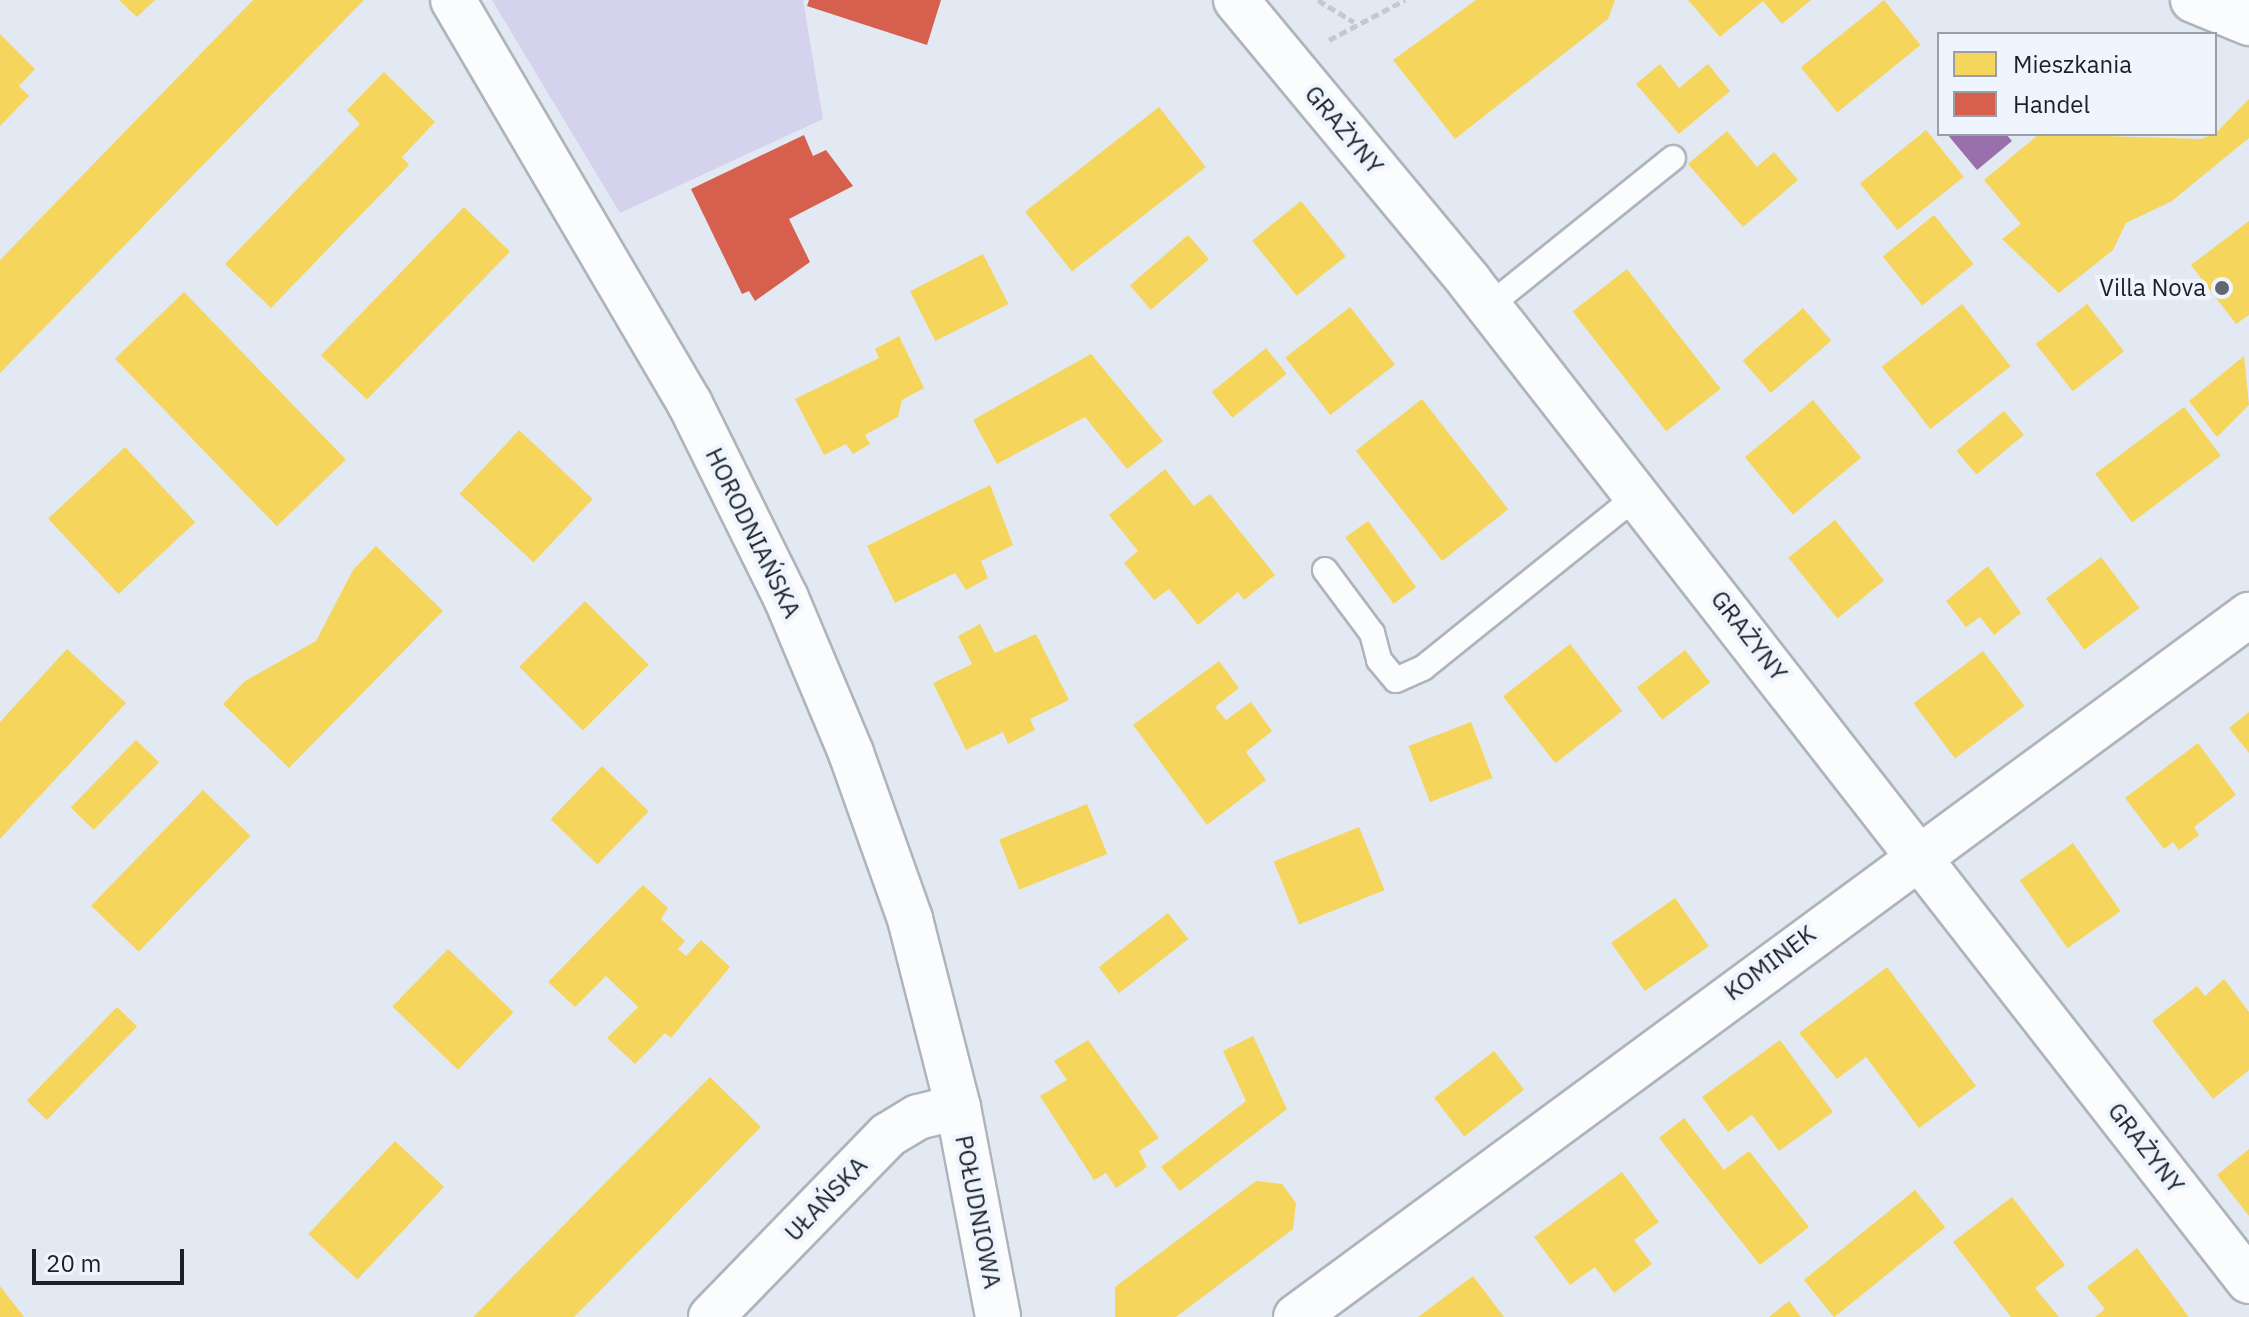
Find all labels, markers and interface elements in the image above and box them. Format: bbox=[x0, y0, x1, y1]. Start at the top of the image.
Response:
legend bbox=[1937, 32, 2217, 136]
text: Mieszkania bbox=[2013, 48, 2132, 80]
street label: GRAŻYNY bbox=[1299, 80, 1389, 180]
text: Handel bbox=[2013, 88, 2090, 120]
place label: Villa Nova bbox=[2099, 274, 2206, 302]
marker: Villa Nova bbox=[2213, 279, 2231, 297]
street label: HORODNIAŃSKA bbox=[699, 443, 807, 623]
street label: GRAŻYNY bbox=[1705, 585, 1793, 687]
street label: KOMINEK bbox=[1719, 919, 1821, 1007]
street label: GRAŻYNY bbox=[2102, 1097, 2190, 1199]
street label: POŁUDNIOWA bbox=[949, 1133, 1007, 1291]
street label: UŁAŃSKA bbox=[779, 1151, 873, 1247]
scale bar bbox=[36, 1233, 188, 1283]
text: 20 m bbox=[46, 1247, 101, 1279]

